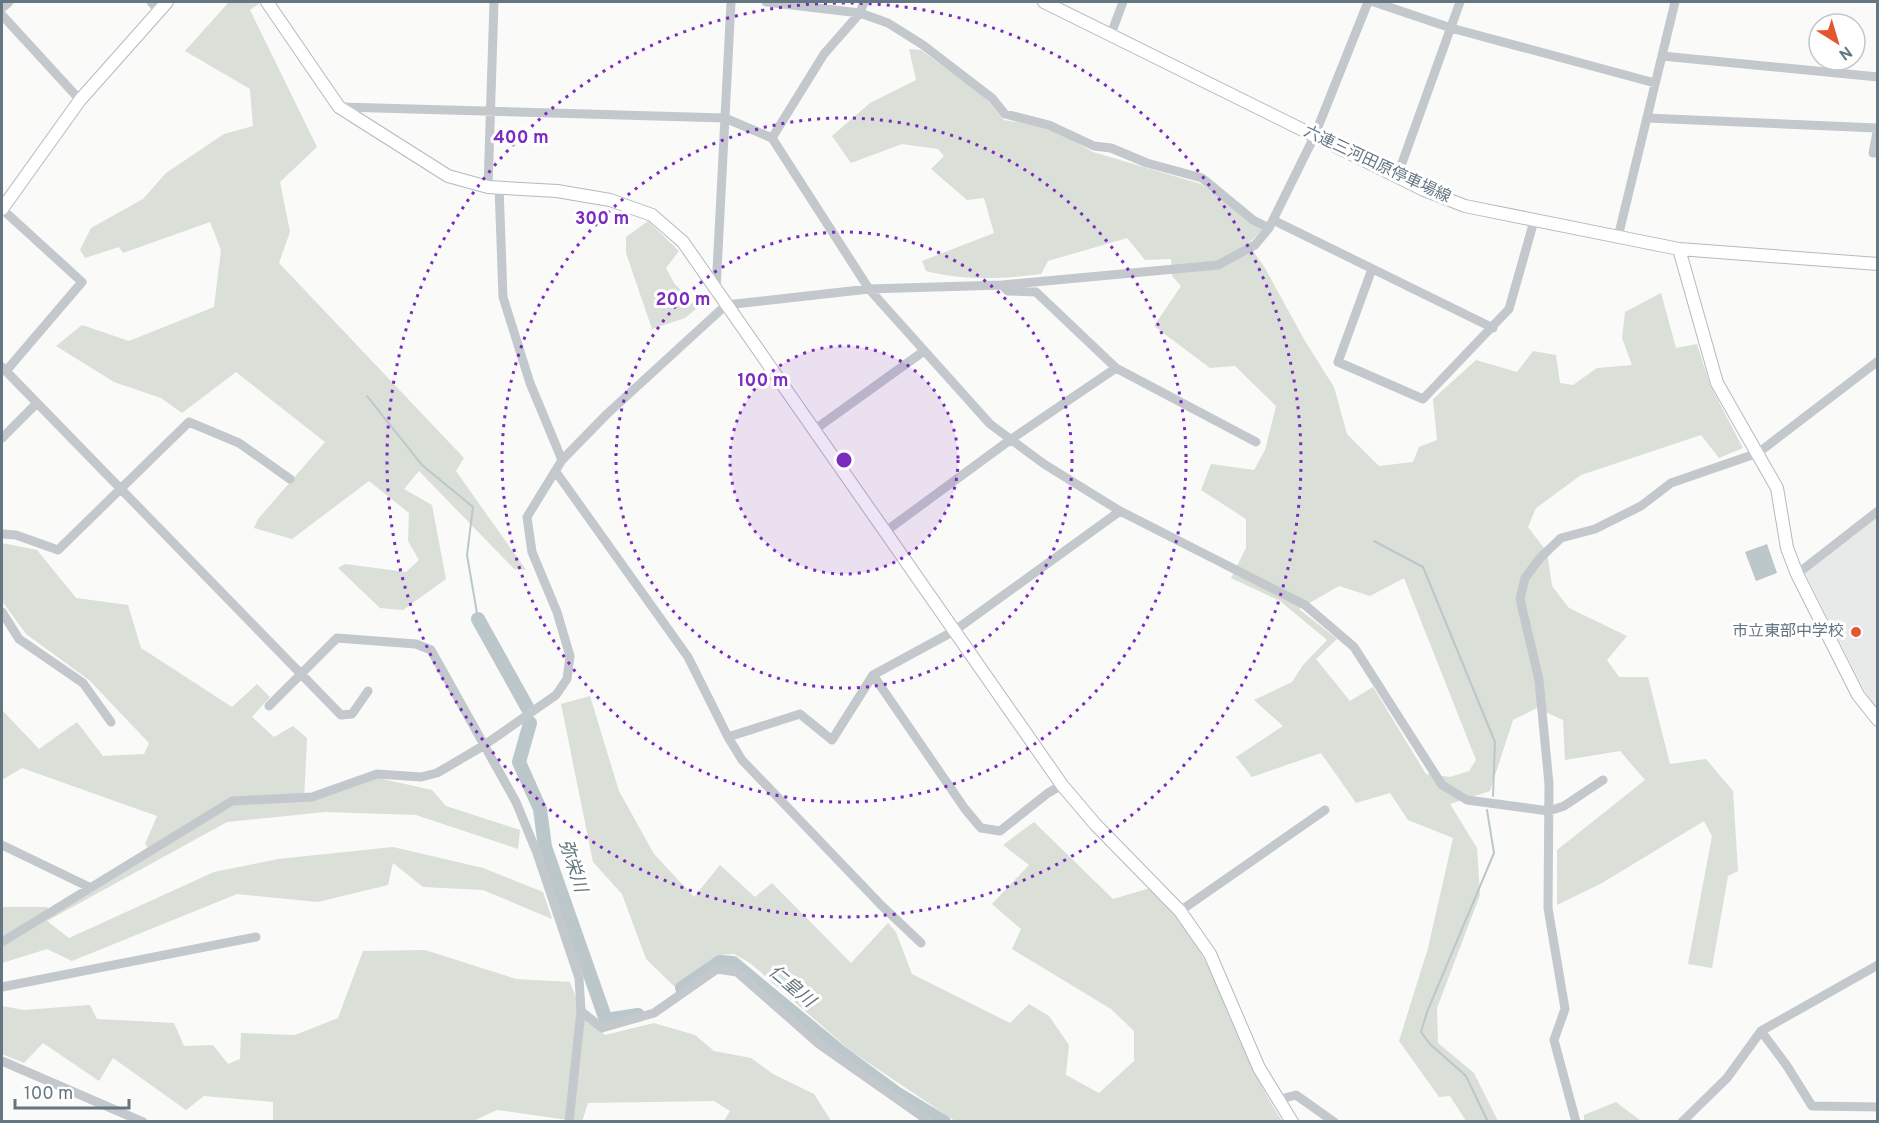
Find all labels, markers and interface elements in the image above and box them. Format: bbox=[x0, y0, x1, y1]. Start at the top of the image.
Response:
north arrow bbox=[1807, 12, 1867, 72]
text: N bbox=[1834, 41, 1855, 64]
street label: 六連三河田原停車場線 bbox=[1300, 122, 1454, 208]
text: 400 m bbox=[493, 127, 549, 150]
text: 300 m bbox=[575, 208, 629, 231]
text: 200 m bbox=[655, 289, 711, 312]
text: 100 m bbox=[737, 370, 789, 393]
centre of rings bbox=[834, 450, 854, 470]
place label: 市立東部中学校 bbox=[1732, 622, 1844, 642]
marker: 市立東部中学校 bbox=[1849, 625, 1863, 639]
water label: 弥栄川 bbox=[553, 837, 592, 897]
water label: 仁皇川 bbox=[763, 961, 821, 1014]
scale bar bbox=[15, 1072, 129, 1110]
text: 100 m bbox=[24, 1083, 73, 1106]

